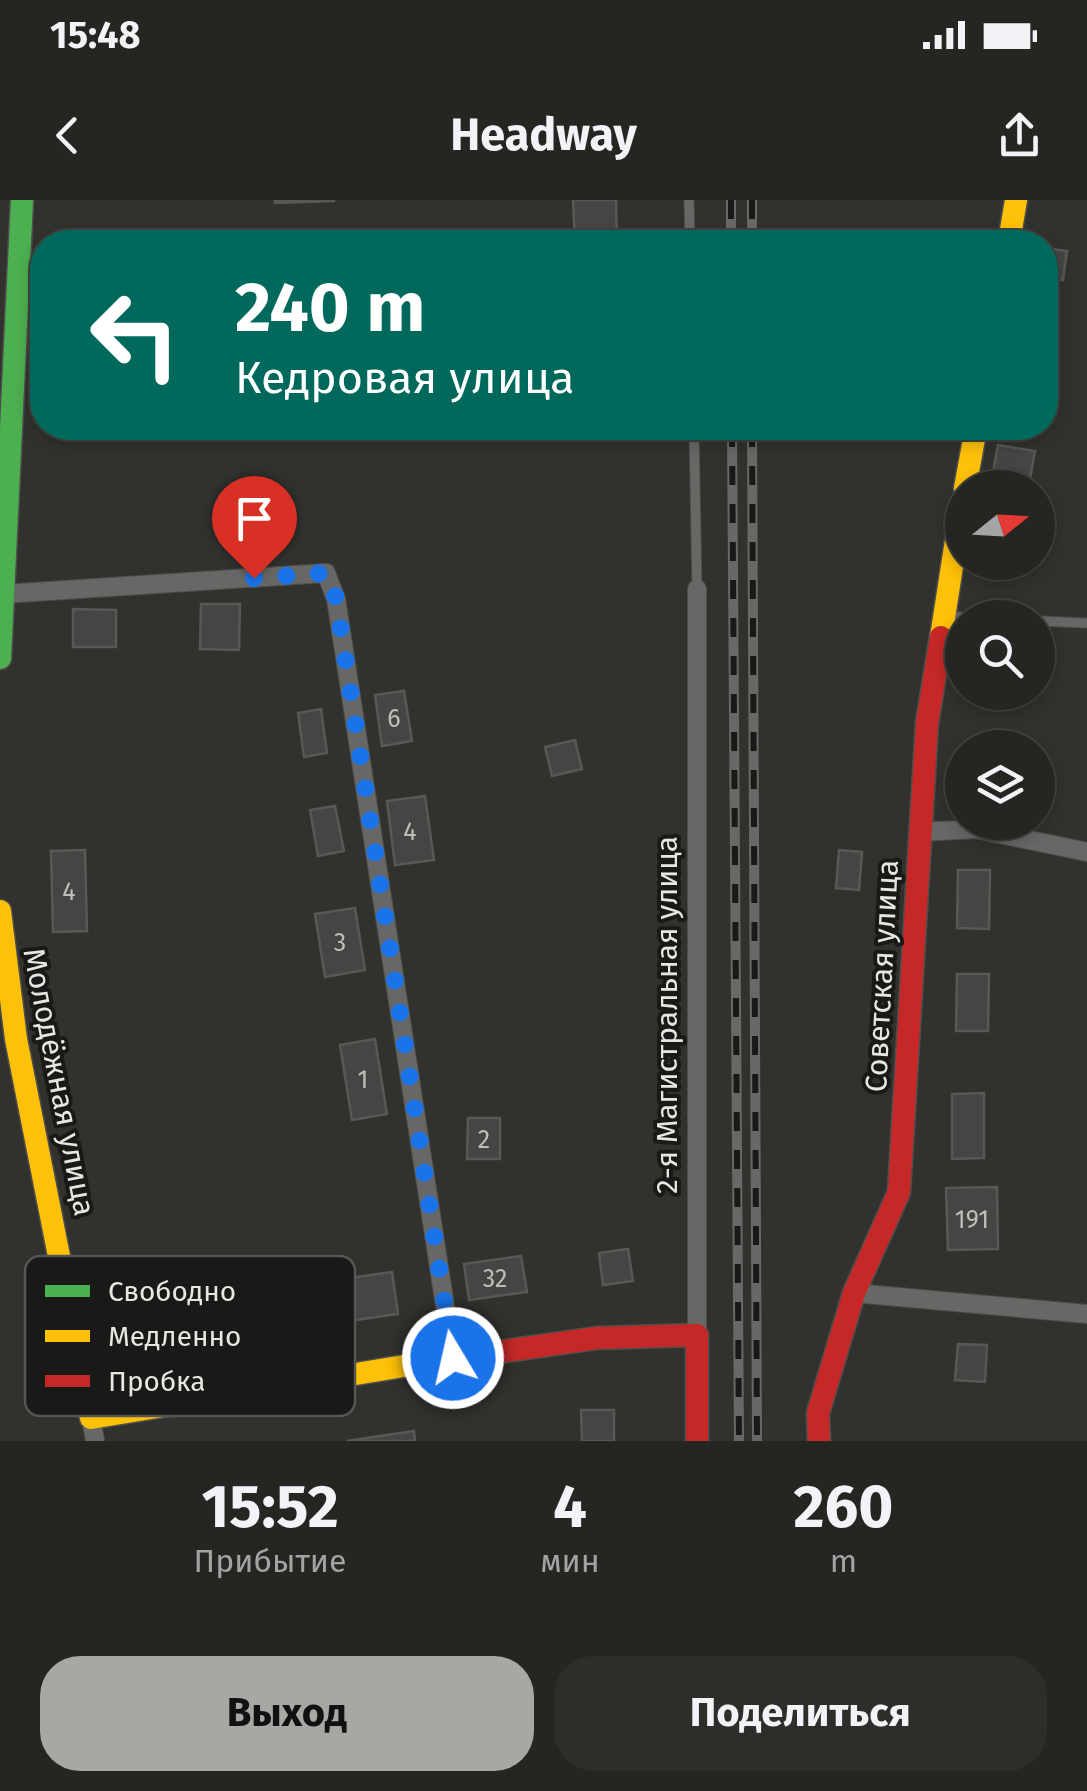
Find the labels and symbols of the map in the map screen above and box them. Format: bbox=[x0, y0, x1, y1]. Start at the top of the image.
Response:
north arrow bbox=[945, 470, 1055, 580]
pin bbox=[212, 476, 297, 579]
house number: 6 bbox=[387, 704, 401, 734]
house number: 4 bbox=[403, 817, 417, 847]
street label: 2-я Магистральная улица bbox=[649, 836, 685, 1194]
street label: Советская улица bbox=[858, 859, 906, 1093]
house number: 4 bbox=[62, 877, 76, 907]
house number: 3 bbox=[334, 928, 346, 958]
street label: Молодёжная улица bbox=[15, 945, 103, 1219]
house number: 1 bbox=[358, 1065, 368, 1095]
house number: 2 bbox=[478, 1125, 490, 1155]
house number: 191 bbox=[955, 1205, 989, 1235]
legend bbox=[25, 1256, 355, 1416]
house number: 32 bbox=[483, 1264, 507, 1294]
text: Свободно bbox=[108, 1275, 236, 1308]
position arrow bbox=[401, 1306, 505, 1410]
text: Медленно bbox=[108, 1320, 241, 1353]
text: Пробка bbox=[108, 1365, 205, 1398]

